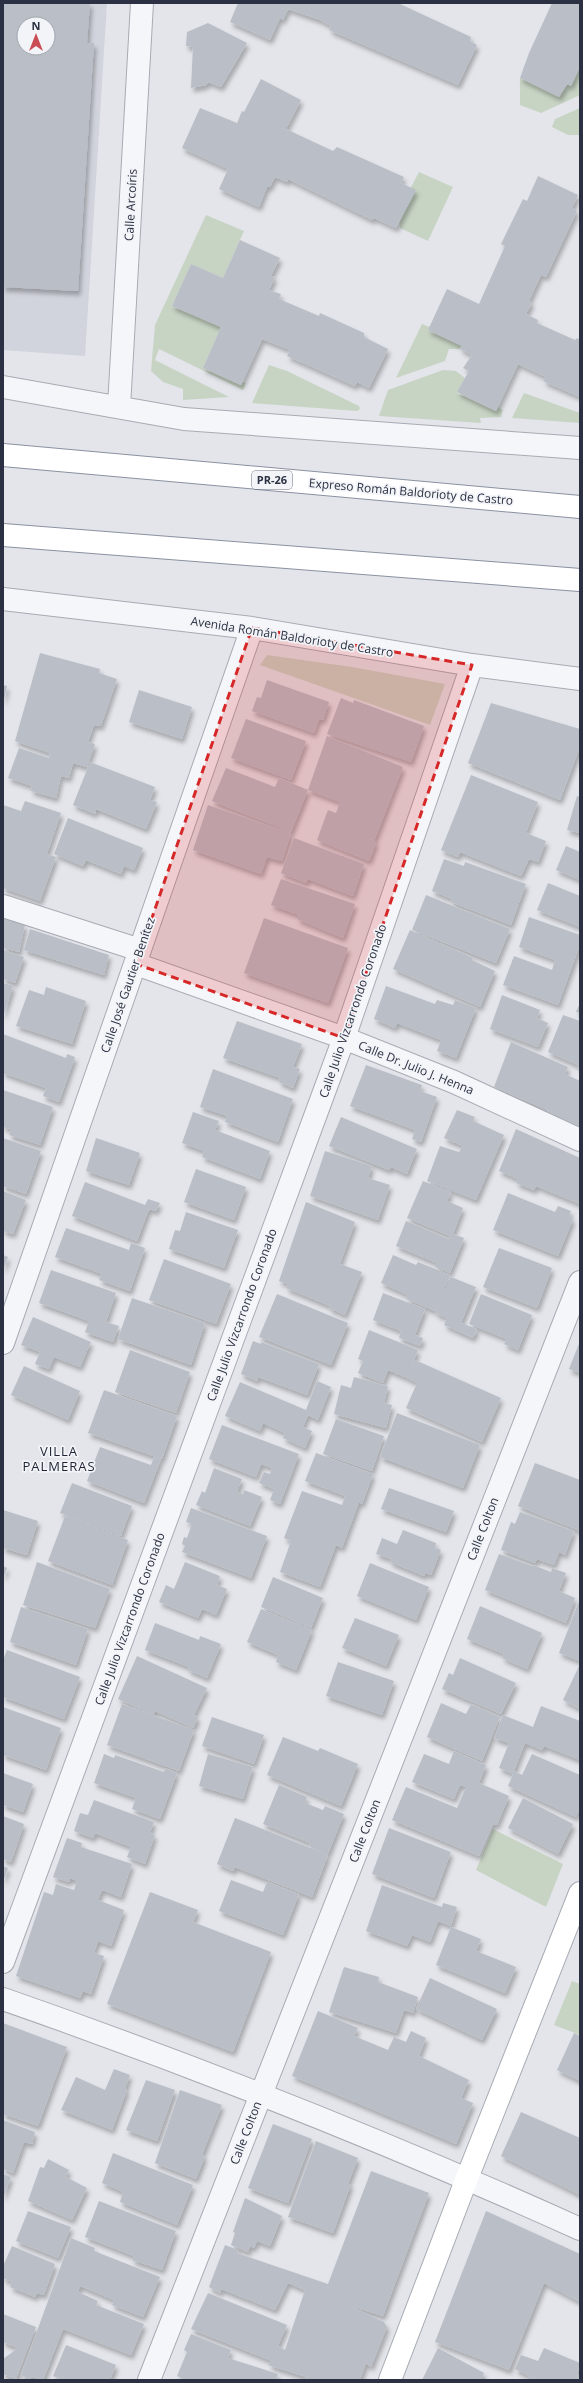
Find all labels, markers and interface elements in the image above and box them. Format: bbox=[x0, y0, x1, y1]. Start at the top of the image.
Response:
north arrow bbox=[16, 16, 56, 56]
text: N bbox=[32, 18, 40, 33]
street label: Calle Arcoíris bbox=[120, 168, 141, 242]
road number: PR-26 bbox=[252, 471, 292, 489]
street label: Expreso Román Baldorioty de Castro bbox=[308, 474, 514, 509]
street label: Avenida Román Baldorioty de Castro bbox=[190, 612, 395, 661]
street label: Calle José Gautier Benítez bbox=[96, 914, 159, 1055]
street label: Calle Julio Vizcarrondo Coronado bbox=[315, 922, 390, 1100]
street label: Calle Dr. Julio J. Henna bbox=[356, 1037, 477, 1099]
street label: Calle Julio Vizcarrondo Coronado bbox=[202, 1226, 281, 1404]
district label: VILLA PALMERAS bbox=[22, 1442, 96, 1475]
street label: Calle Colton bbox=[463, 1495, 502, 1563]
street label: Calle Julio Vizcarrondo Coronado bbox=[90, 1530, 169, 1708]
street label: Calle Colton bbox=[345, 1797, 384, 1865]
street label: Calle Colton bbox=[226, 2099, 265, 2167]

